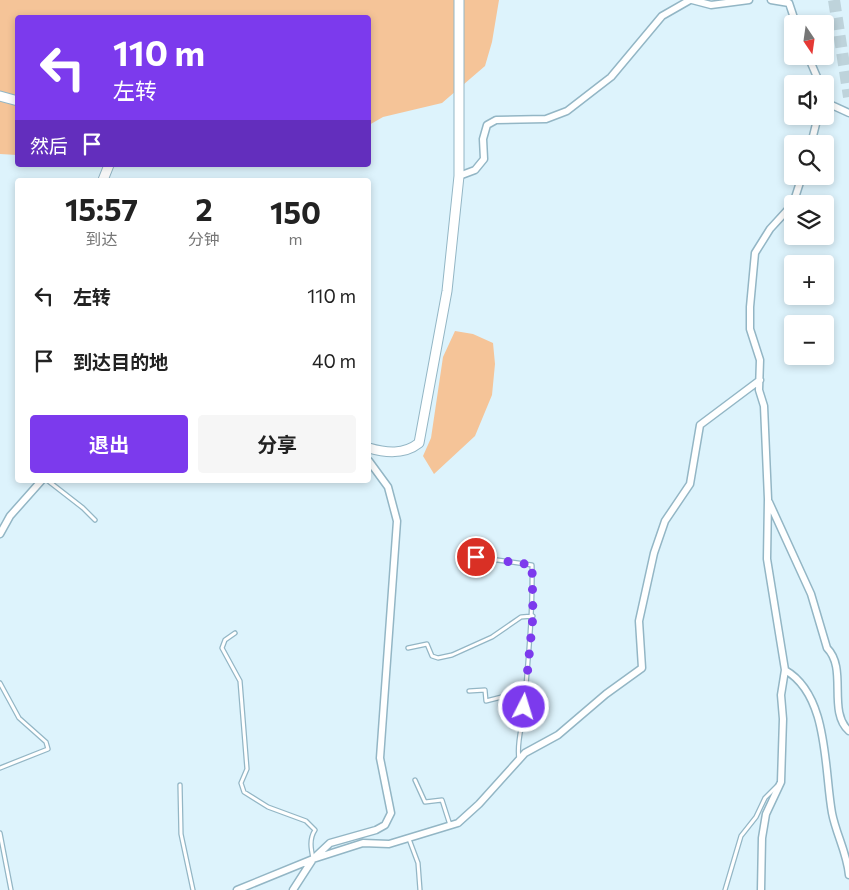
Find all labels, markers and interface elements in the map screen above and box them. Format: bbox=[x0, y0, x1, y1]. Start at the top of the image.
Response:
north arrow bbox=[784, 15, 834, 65]
map controls bbox=[784, 15, 834, 365]
text: 110 m bbox=[113, 30, 205, 73]
icon: left bbox=[30, 35, 95, 100]
button: sound bbox=[784, 75, 834, 125]
text: 左转 bbox=[113, 77, 157, 104]
icon: arrive bbox=[78, 130, 106, 158]
text: 然后 bbox=[30, 134, 68, 157]
button: search bbox=[784, 135, 834, 185]
text: 15:57 bbox=[65, 190, 138, 227]
text: 2 bbox=[195, 190, 213, 227]
text: 150 bbox=[270, 193, 321, 230]
button: layers bbox=[784, 195, 834, 245]
text: 到达 bbox=[85, 229, 117, 248]
text: 分钟 bbox=[188, 229, 220, 248]
text: m bbox=[288, 229, 302, 248]
button: + bbox=[784, 255, 834, 305]
icon: left bbox=[30, 282, 58, 310]
text: 110 m bbox=[307, 284, 356, 307]
text: 左转 bbox=[73, 285, 111, 308]
button: − bbox=[784, 315, 834, 365]
icon: arrive bbox=[30, 347, 58, 375]
text: 40 m bbox=[312, 349, 356, 372]
text: 到达目的地 bbox=[73, 350, 168, 373]
button: 退出 bbox=[30, 415, 188, 473]
button: 分享 bbox=[198, 415, 356, 473]
pin bbox=[455, 536, 497, 578]
icon: arrive bbox=[462, 543, 490, 571]
position arrow bbox=[497, 680, 549, 732]

